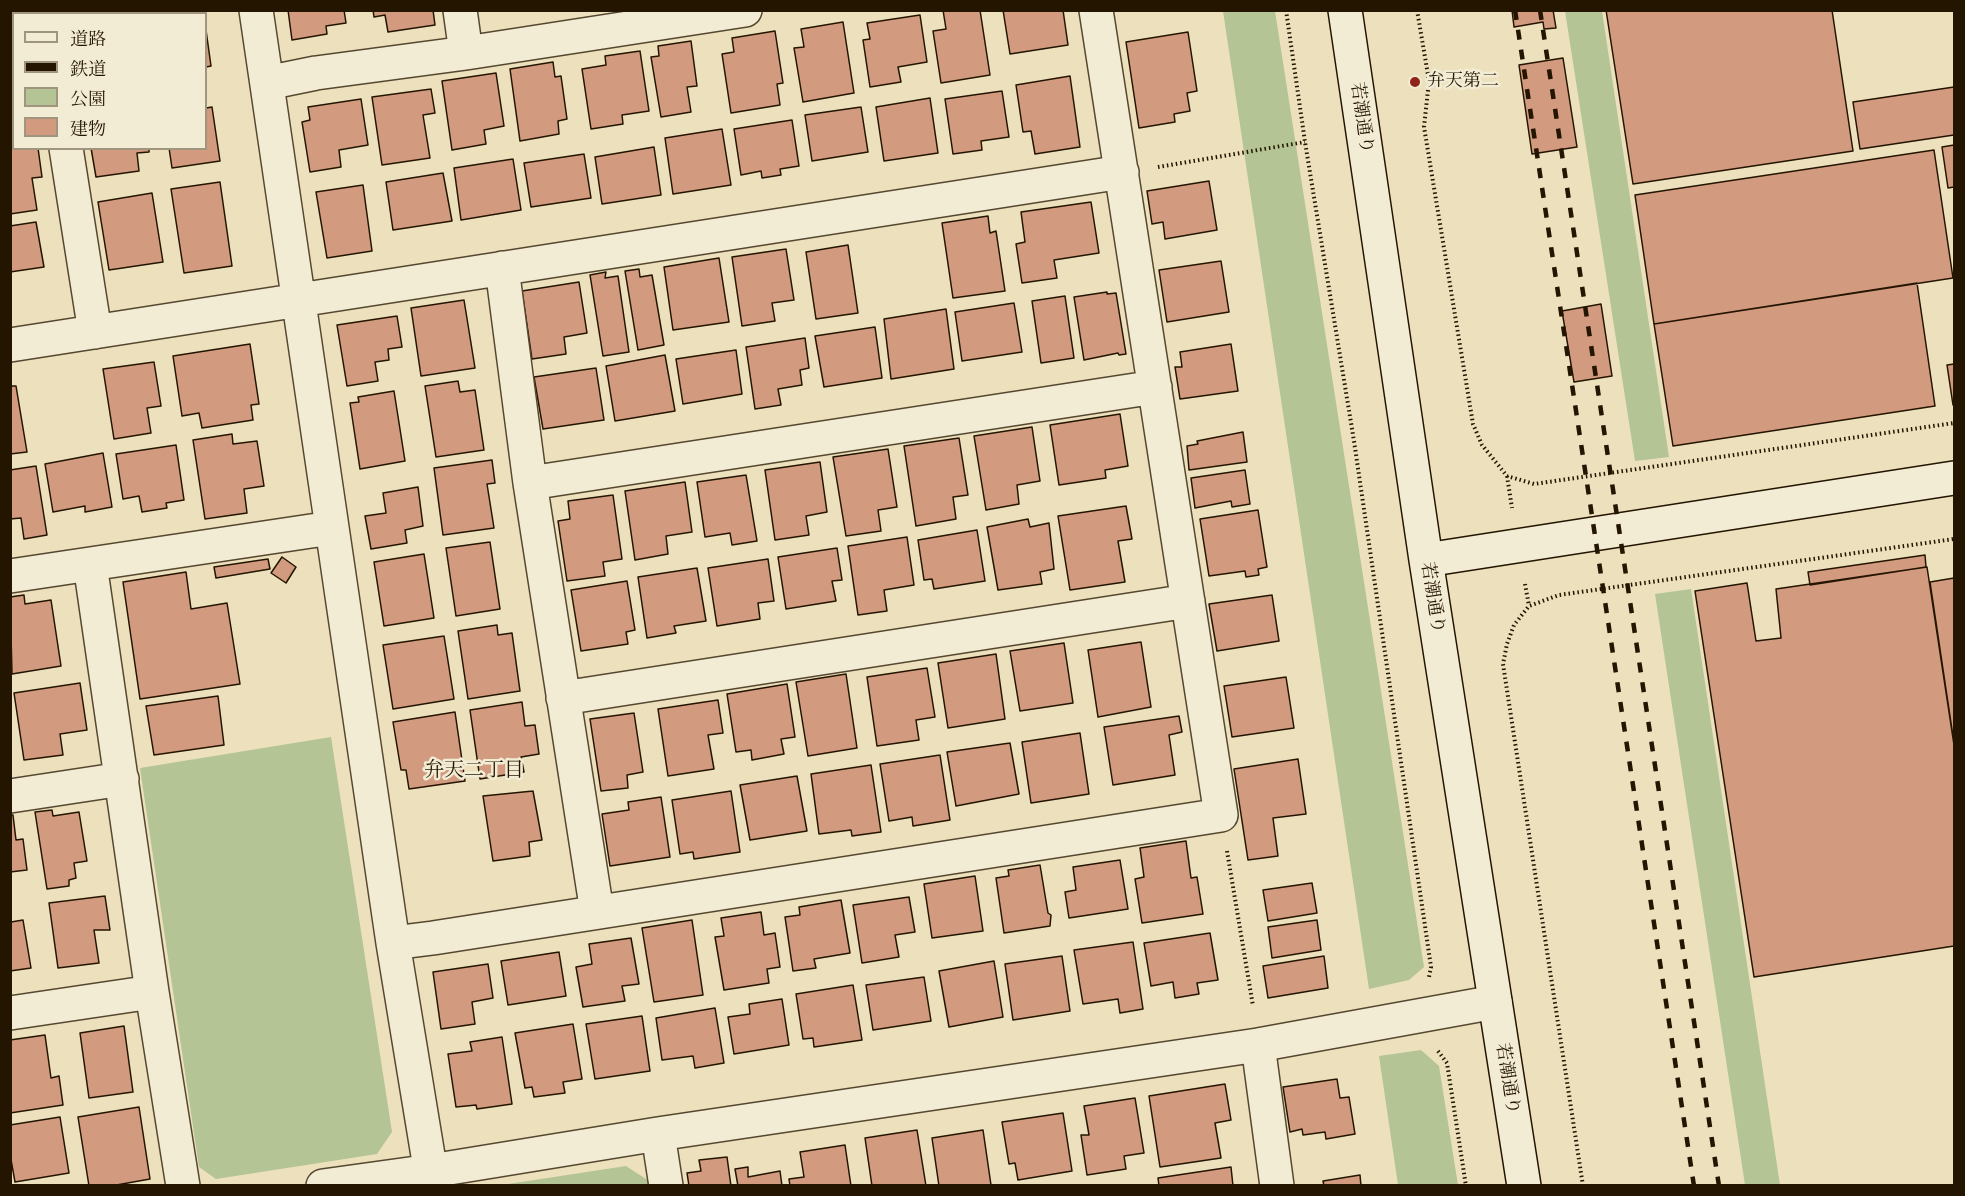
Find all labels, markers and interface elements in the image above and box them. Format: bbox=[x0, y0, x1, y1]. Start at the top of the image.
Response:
legend bbox=[12, 12, 207, 150]
text: 道路 bbox=[70, 28, 106, 51]
text: 鉄道 bbox=[70, 58, 106, 81]
place label: 弁天第二 bbox=[1427, 71, 1499, 93]
marker: 弁天第二 bbox=[1408, 75, 1422, 89]
street label: 若潮通り bbox=[1345, 81, 1377, 155]
text: 公園 bbox=[70, 88, 106, 111]
text: 建物 bbox=[70, 118, 106, 141]
street label: 若潮通り bbox=[1416, 561, 1448, 635]
district label: 弁天二丁目 bbox=[424, 759, 524, 783]
street label: 若潮通り bbox=[1491, 1042, 1523, 1116]

